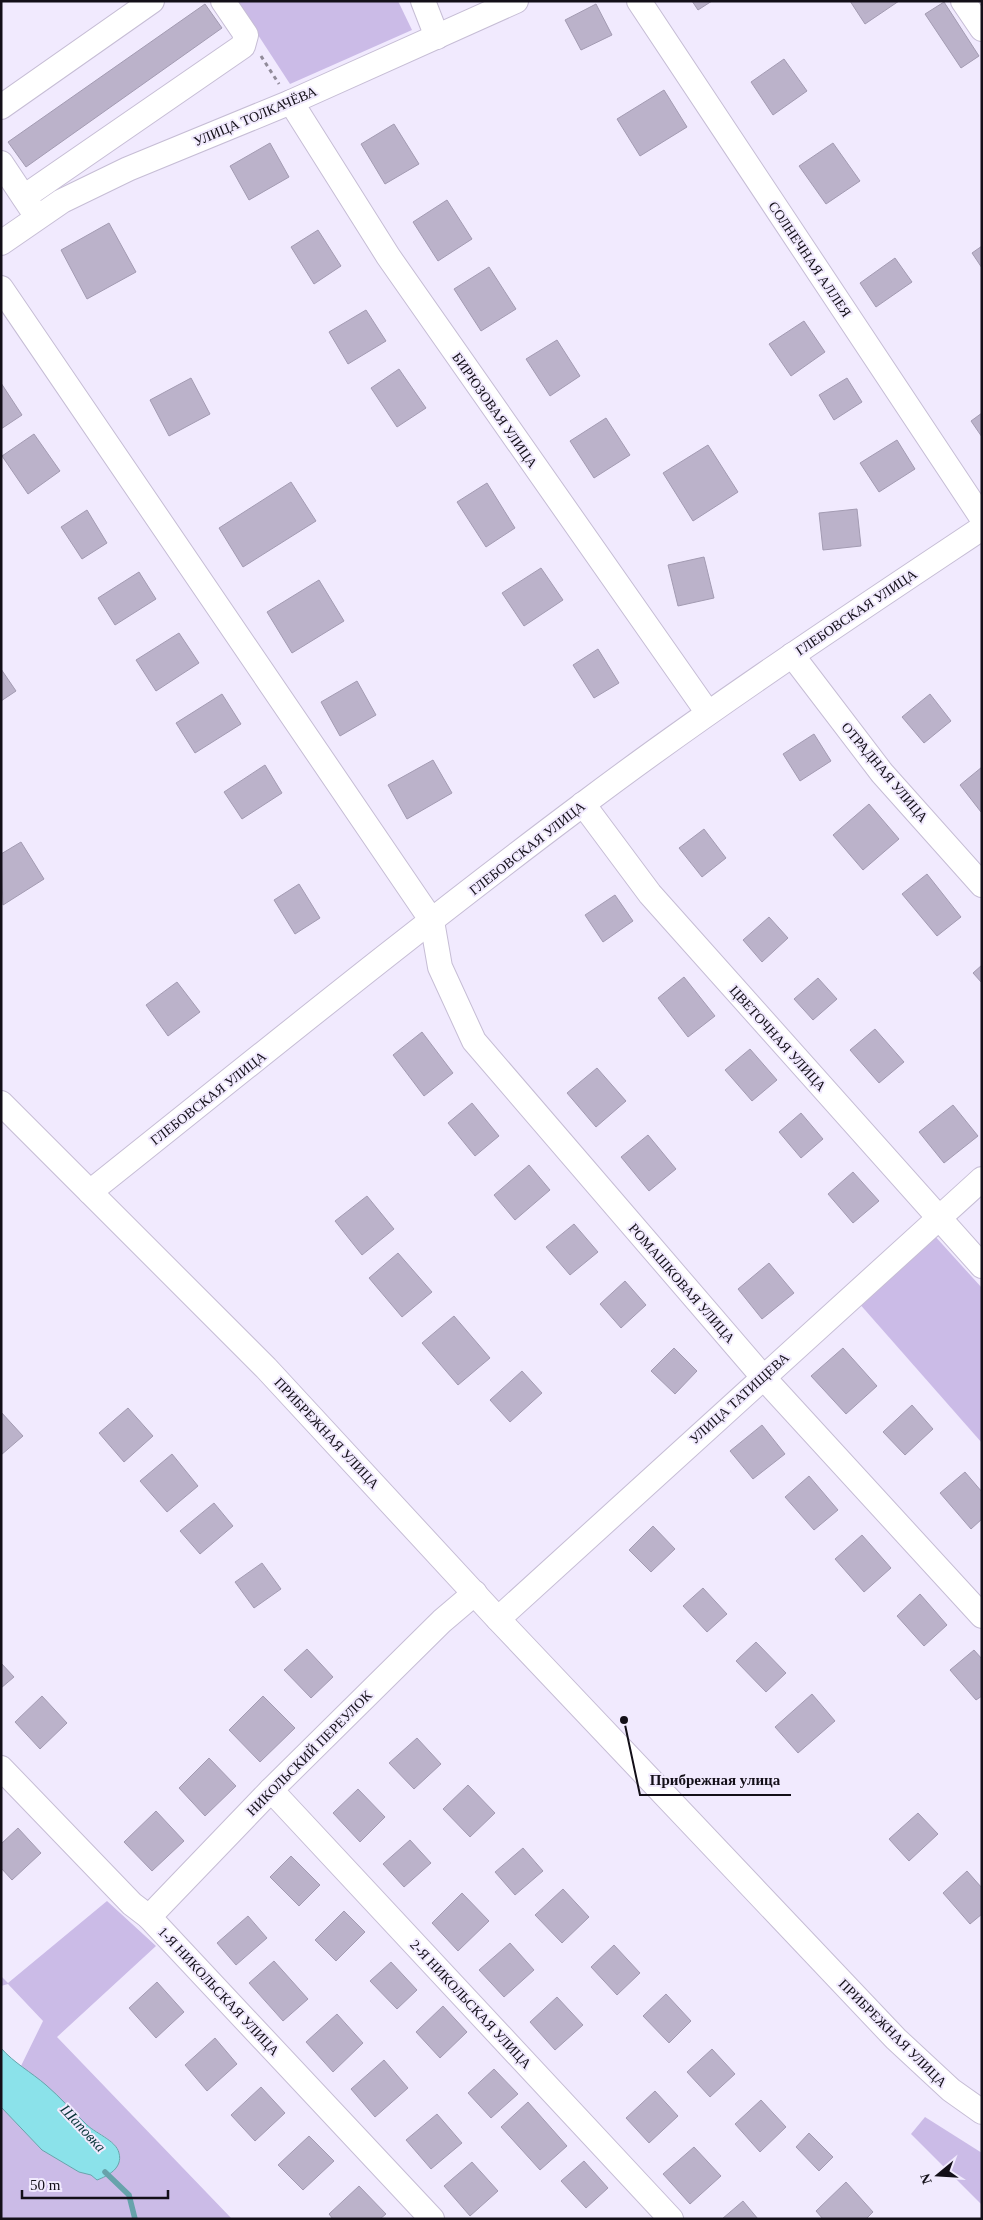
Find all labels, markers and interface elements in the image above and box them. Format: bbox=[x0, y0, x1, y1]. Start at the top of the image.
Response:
street label: УЛИЦА ТОЛКАЧЁВА bbox=[191, 82, 320, 149]
street label: СОЛНЕЧНАЯ АЛЛЕЯ bbox=[765, 199, 854, 320]
street label: БИРЮЗОВАЯ УЛИЦА bbox=[449, 350, 541, 471]
street label: ГЛЕБОВСКАЯ УЛИЦА bbox=[793, 566, 920, 658]
street label: ОТРАДНАЯ УЛИЦА bbox=[839, 719, 931, 826]
street label: ГЛЕБОВСКАЯ УЛИЦА bbox=[467, 798, 589, 898]
street label: ЦВЕТОЧНАЯ УЛИЦА bbox=[726, 983, 829, 1095]
street label: ГЛЕБОВСКАЯ УЛИЦА bbox=[148, 1048, 270, 1148]
street label: РОМАШКОВАЯ УЛИЦА bbox=[626, 1221, 738, 1347]
street label: УЛИЦА ТАТИЩЕВА bbox=[687, 1349, 793, 1447]
street label: ПРИБРЕЖНАЯ УЛИЦА bbox=[271, 1375, 383, 1493]
street label: НИКОЛЬСКИЙ ПЕРЕУЛОК bbox=[243, 1687, 375, 1819]
callout: Прибрежная улица bbox=[640, 1765, 791, 1795]
text: Прибрежная улица bbox=[650, 1772, 781, 1788]
street label: 1-Я НИКОЛЬСКАЯ УЛИЦА bbox=[155, 1924, 283, 2059]
street label: 2-Я НИКОЛЬСКАЯ УЛИЦА bbox=[407, 1937, 535, 2072]
street label: ПРИБРЕЖНАЯ УЛИЦА bbox=[836, 1976, 950, 2091]
water label: Шаповка bbox=[56, 2100, 109, 2155]
north arrow bbox=[913, 2150, 963, 2200]
scale bar bbox=[22, 2168, 169, 2200]
text: N bbox=[917, 2172, 935, 2186]
text: 50 m bbox=[30, 2177, 61, 2193]

